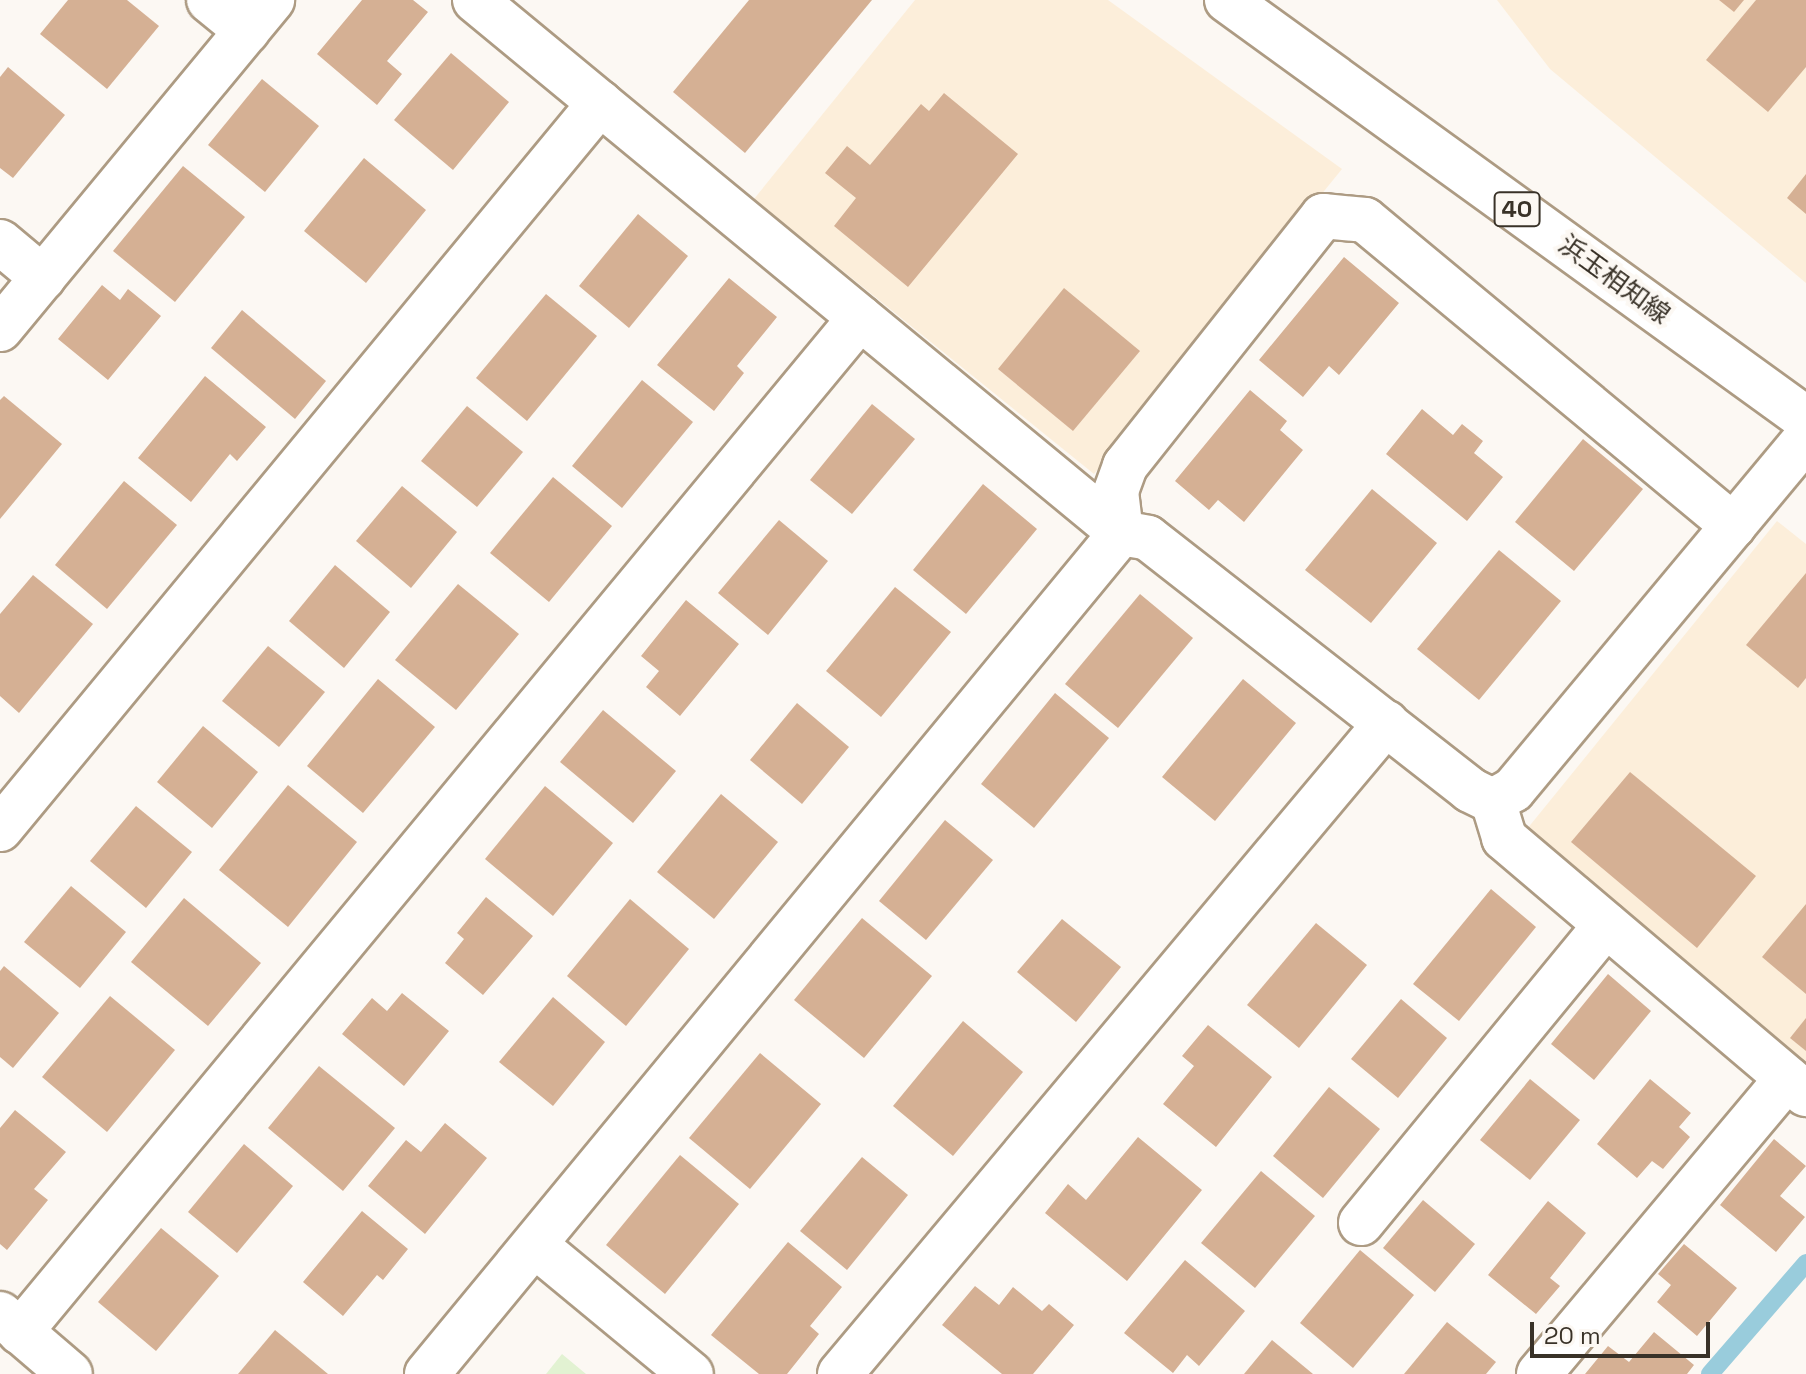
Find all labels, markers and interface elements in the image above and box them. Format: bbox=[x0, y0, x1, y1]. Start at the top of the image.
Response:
road number: 40 bbox=[1493, 189, 1541, 229]
street label: 浜玉相知線 bbox=[1552, 229, 1676, 331]
scale bar bbox=[1534, 1306, 1714, 1356]
text: 20 m bbox=[1544, 1320, 1601, 1351]

